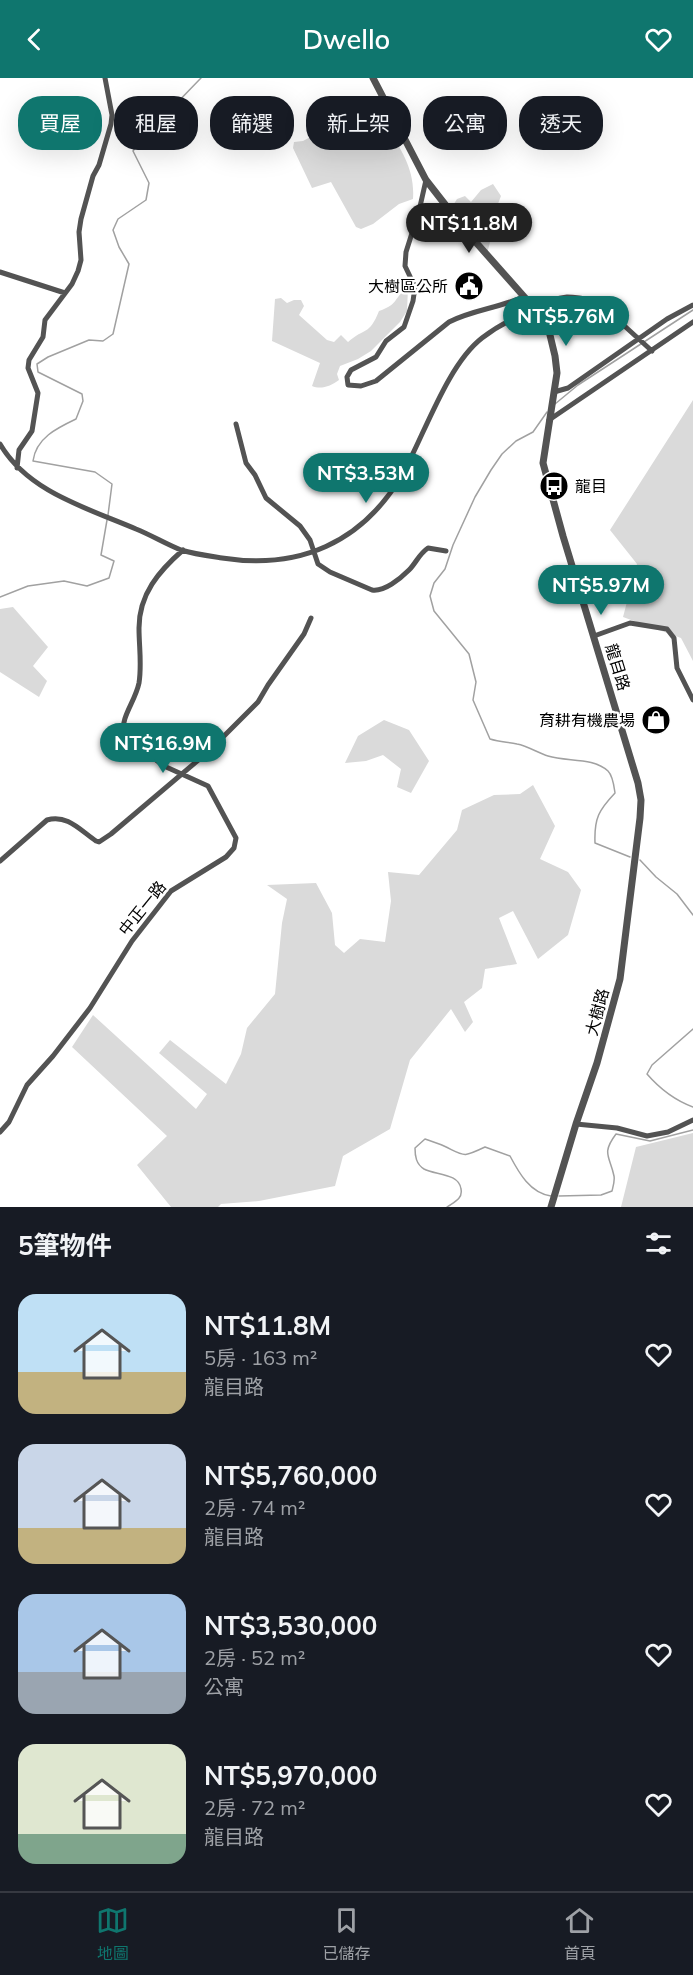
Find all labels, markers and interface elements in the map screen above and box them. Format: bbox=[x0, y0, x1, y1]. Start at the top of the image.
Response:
text: Dwello bbox=[303, 22, 390, 56]
icon: back bbox=[18, 23, 51, 56]
icon: heart bbox=[642, 23, 675, 56]
chip: 買屋 bbox=[18, 96, 102, 150]
chip: 租屋 bbox=[114, 96, 198, 150]
chip: 篩選 bbox=[210, 96, 294, 150]
chip: 新上架 bbox=[306, 96, 411, 150]
chip: 公寓 bbox=[423, 96, 507, 150]
chip: 透天 bbox=[519, 96, 603, 150]
pin: NT$11.8M bbox=[407, 203, 531, 254]
text: NT$11.8M bbox=[420, 210, 518, 235]
public building icon: 大樹區公所 bbox=[453, 270, 485, 302]
place label: 大樹區公所 bbox=[368, 276, 448, 296]
pin: NT$5.76M bbox=[504, 296, 628, 347]
text: NT$5.76M bbox=[517, 303, 615, 328]
pin: NT$3.53M bbox=[304, 453, 428, 504]
text: NT$3.53M bbox=[317, 460, 415, 485]
bus stop icon: 龍目 bbox=[538, 470, 570, 502]
place label: 龍目 bbox=[575, 476, 607, 496]
pin: NT$5.97M bbox=[539, 565, 663, 616]
text: NT$5.97M bbox=[552, 572, 650, 597]
street label: 龍目路 bbox=[601, 641, 635, 693]
shop icon: 育耕有機農場 bbox=[640, 704, 672, 736]
place label: 育耕有機農場 bbox=[539, 710, 635, 730]
pin: NT$16.9M bbox=[101, 723, 225, 774]
text: NT$16.9M bbox=[114, 730, 212, 755]
street label: 中正一路 bbox=[114, 877, 170, 939]
street label: 大樹路 bbox=[581, 986, 613, 1038]
icon: filters bbox=[642, 1227, 675, 1260]
text: 5筆物件 bbox=[18, 1229, 112, 1262]
text: NT$11.8M bbox=[204, 1309, 331, 1342]
icon: home bbox=[66, 1318, 138, 1390]
icon: heart bbox=[642, 1338, 675, 1371]
text: 5房 · 163 m² bbox=[204, 1345, 317, 1370]
text: 龍目路 bbox=[204, 1374, 264, 1399]
text: NT$5,760,000 bbox=[204, 1459, 377, 1492]
icon: home bbox=[66, 1468, 138, 1540]
icon: heart bbox=[642, 1488, 675, 1521]
text: 2房 · 74 m² bbox=[204, 1495, 305, 1520]
text: 龍目路 bbox=[204, 1524, 264, 1549]
text: NT$3,530,000 bbox=[204, 1609, 377, 1642]
icon: home bbox=[66, 1618, 138, 1690]
icon: heart bbox=[642, 1638, 675, 1671]
text: 2房 · 52 m² bbox=[204, 1645, 305, 1670]
text: 公寓 bbox=[204, 1674, 244, 1699]
text: NT$5,970,000 bbox=[204, 1759, 377, 1792]
icon: home bbox=[66, 1768, 138, 1840]
icon: heart bbox=[642, 1788, 675, 1821]
text: 2房 · 72 m² bbox=[204, 1795, 305, 1820]
text: 龍目路 bbox=[204, 1824, 264, 1849]
tab: 地圖 bbox=[96, 1904, 129, 1964]
tab: 已儲存 bbox=[322, 1904, 370, 1964]
tab: 首頁 bbox=[563, 1904, 596, 1964]

